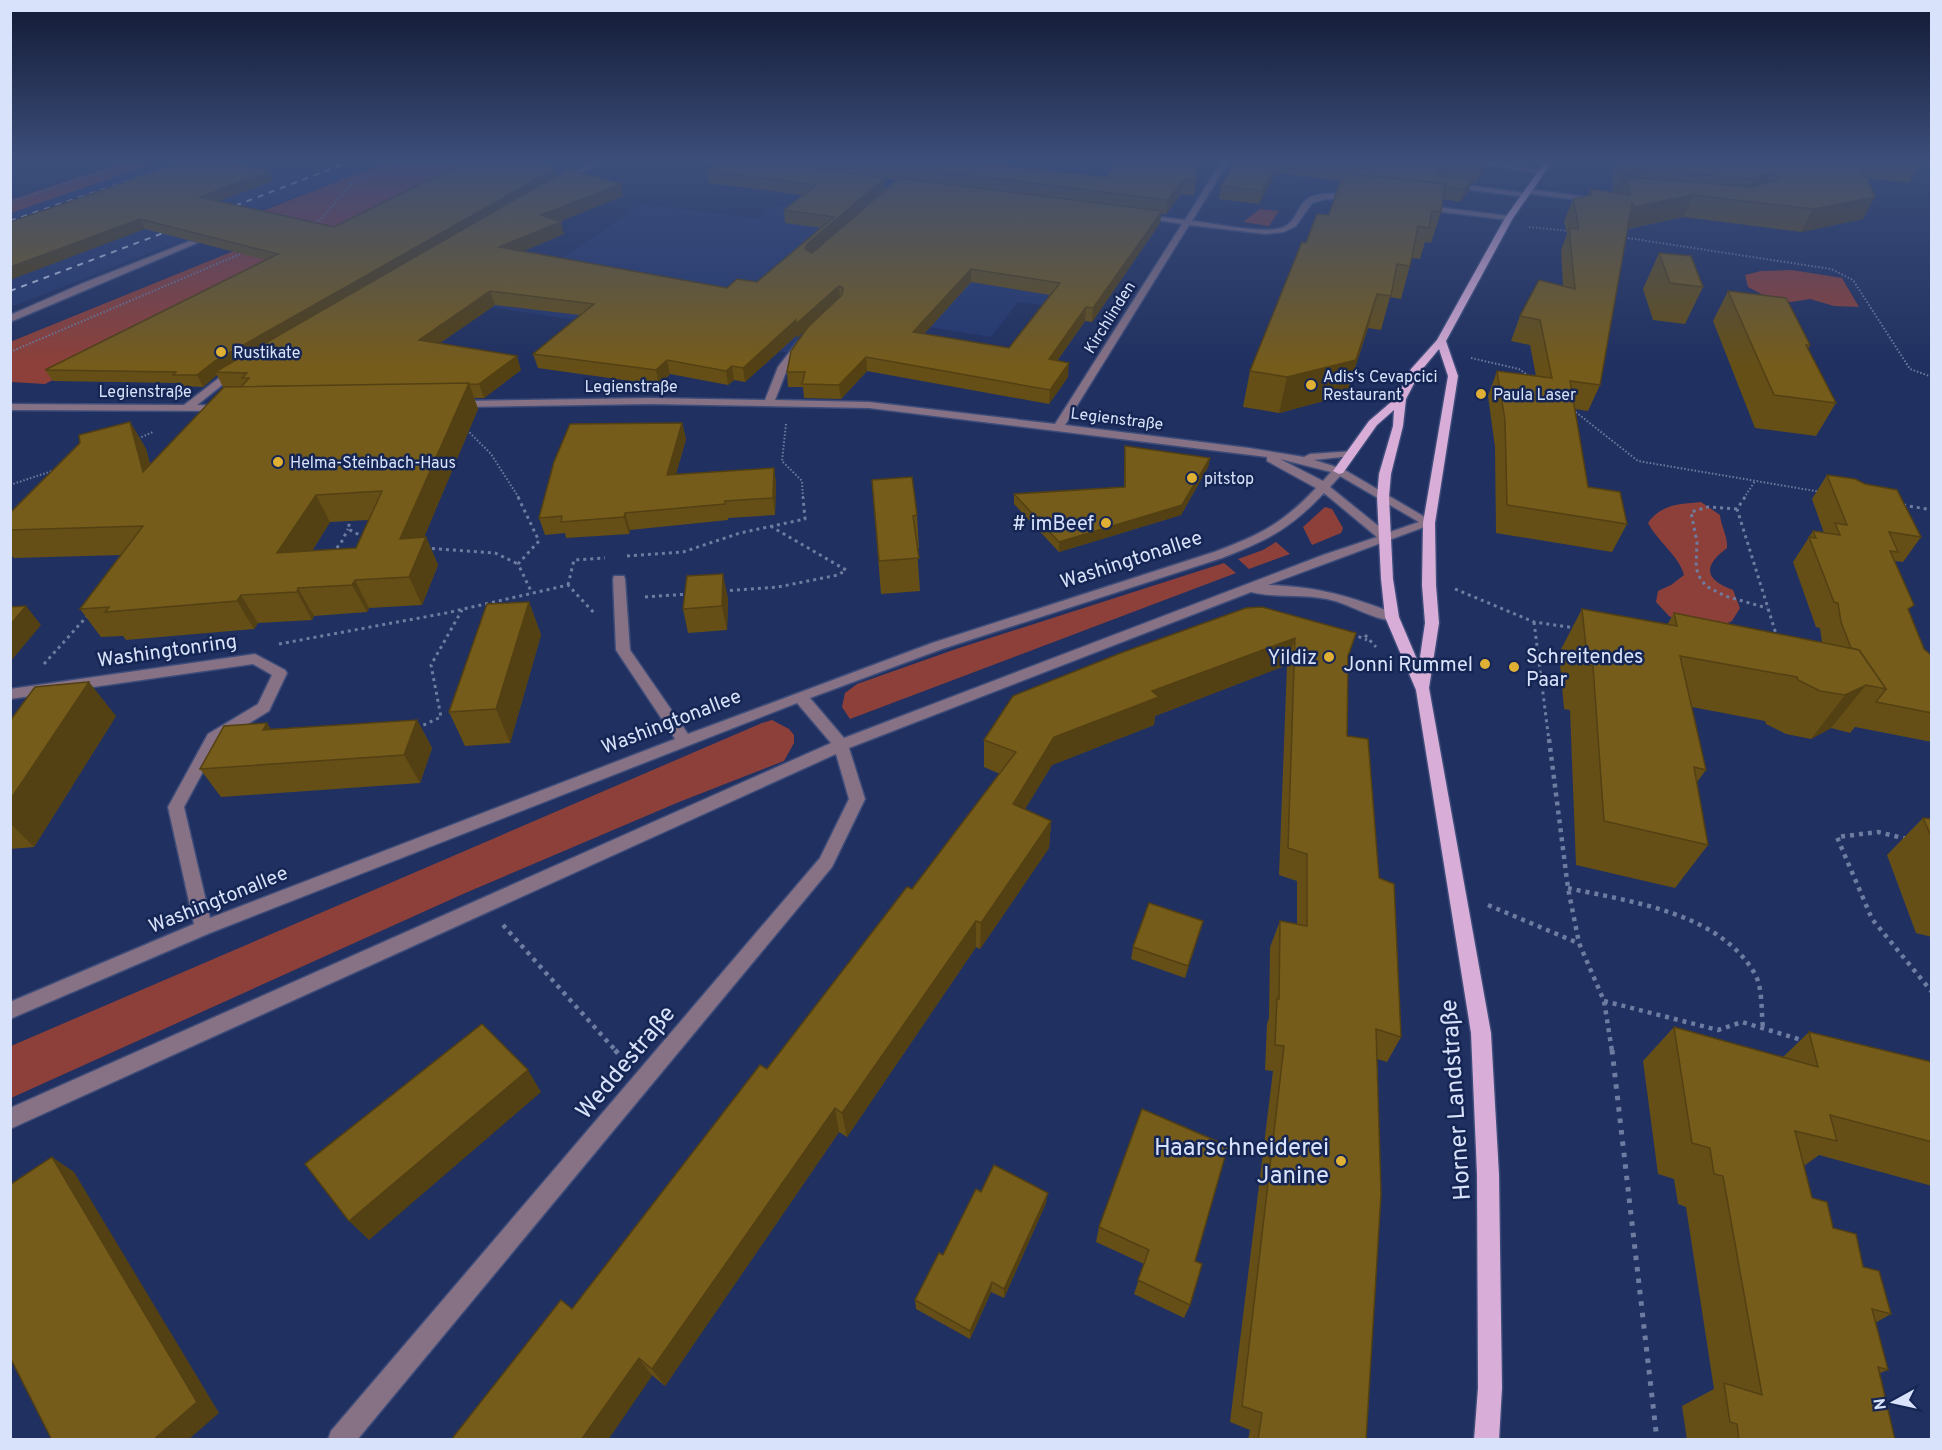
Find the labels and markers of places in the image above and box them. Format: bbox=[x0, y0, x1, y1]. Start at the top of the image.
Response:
place label: Rustikate bbox=[233, 344, 300, 364]
marker: Rustikate bbox=[214, 345, 228, 359]
place label: Adis‘s Cevapcici Restaurant bbox=[1323, 368, 1438, 406]
marker: Adis‘s Cevapcici Restaurant bbox=[1304, 378, 1318, 392]
place label: Paula Laser bbox=[1493, 386, 1576, 406]
marker: Paula Laser bbox=[1474, 387, 1488, 401]
place label: Helma-Steinbach-Haus bbox=[290, 454, 456, 474]
marker: Helma-Steinbach-Haus bbox=[271, 455, 285, 469]
place label: pitstop bbox=[1204, 470, 1254, 490]
marker: pitstop bbox=[1185, 471, 1199, 485]
place label: # imBeef bbox=[1012, 512, 1094, 538]
marker: # imBeef bbox=[1099, 516, 1113, 530]
place label: Schreitendes Paar bbox=[1526, 645, 1643, 694]
place label: Yildiz bbox=[1267, 646, 1317, 672]
marker: Yildiz bbox=[1322, 650, 1336, 664]
place label: Jonni Rummel bbox=[1344, 653, 1473, 679]
marker: Jonni Rummel bbox=[1478, 657, 1492, 671]
marker: Schreitendes Paar bbox=[1507, 660, 1521, 674]
place label: Haarschneiderei Janine bbox=[1154, 1134, 1329, 1192]
marker: Haarschneiderei Janine bbox=[1334, 1154, 1348, 1168]

